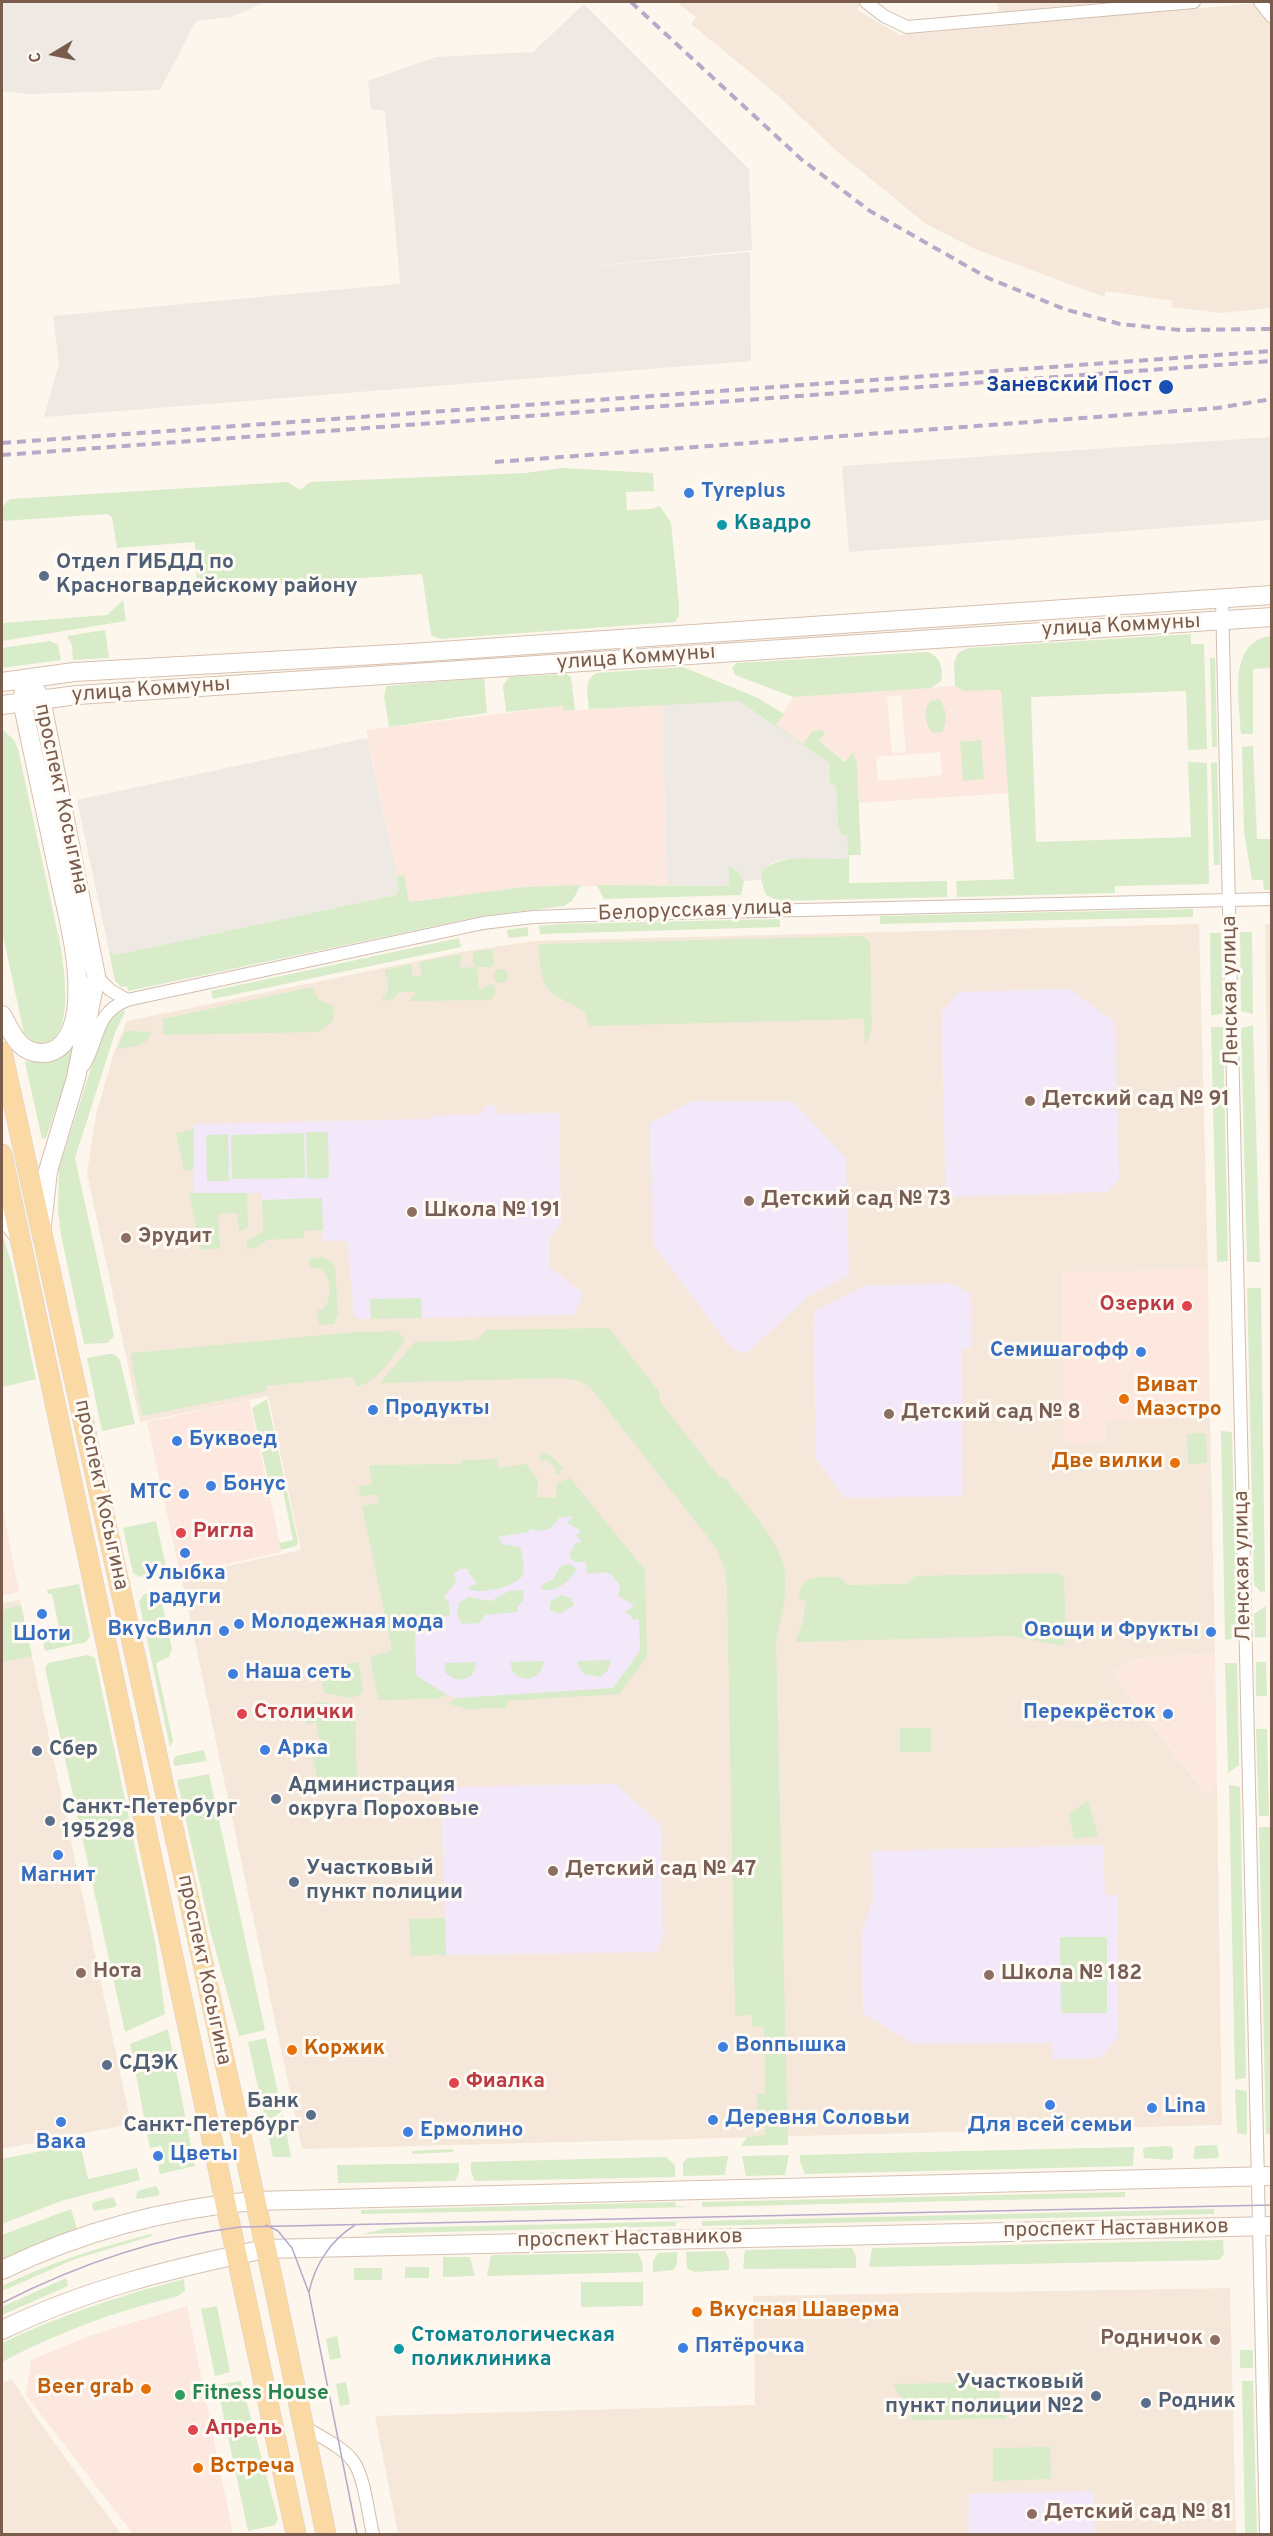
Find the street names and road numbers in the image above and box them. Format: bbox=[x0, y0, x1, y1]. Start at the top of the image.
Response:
street label: улица Коммуны bbox=[1041, 610, 1201, 644]
street label: улица Коммуны bbox=[556, 641, 716, 677]
street label: улица Коммуны bbox=[71, 673, 231, 709]
street label: проспект Косыгина bbox=[27, 701, 93, 897]
street label: Белорусская улица bbox=[597, 896, 793, 928]
street label: Ленская улица bbox=[1218, 915, 1246, 1067]
street label: проспект Косыгина bbox=[67, 1397, 133, 1593]
street label: Ленская улица bbox=[1230, 1490, 1258, 1642]
street label: проспект Косыгина bbox=[170, 1872, 236, 2068]
street label: проспект Наставников bbox=[1003, 2215, 1229, 2245]
street label: проспект Наставников bbox=[517, 2225, 743, 2255]

